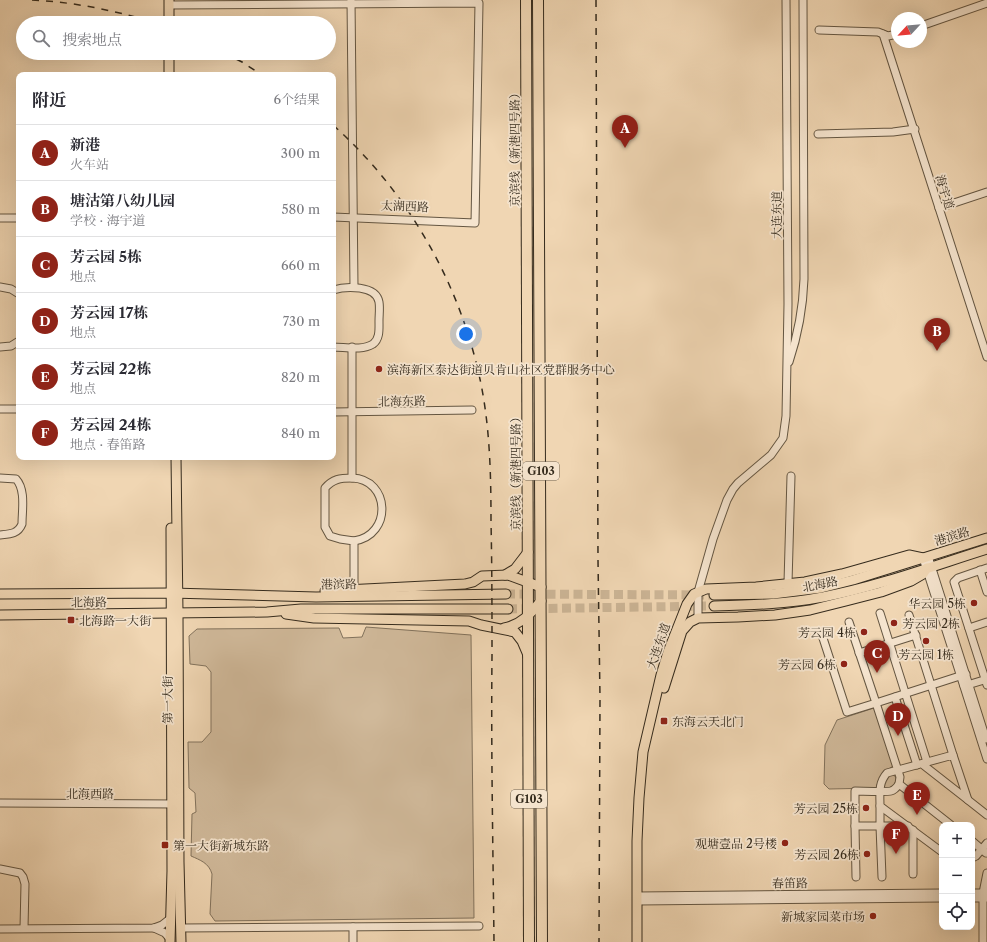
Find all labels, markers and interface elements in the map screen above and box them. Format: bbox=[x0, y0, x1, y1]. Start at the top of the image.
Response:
north arrow bbox=[891, 12, 927, 48]
search box bbox=[16, 16, 336, 60]
icon: search bbox=[30, 27, 52, 49]
text: 搜索地点 bbox=[62, 30, 122, 49]
street label: 京滨线（新港四号路） bbox=[507, 87, 522, 207]
text: 附近 bbox=[32, 90, 66, 110]
text: 6个结果 bbox=[273, 91, 320, 107]
pin: A bbox=[612, 115, 638, 148]
text: 新港 bbox=[70, 135, 100, 154]
text: A bbox=[40, 145, 50, 161]
text: 300 m bbox=[281, 145, 320, 161]
text: 火车站 bbox=[70, 156, 109, 172]
street label: 海宇道 bbox=[932, 173, 958, 211]
text: 塘沽第八幼儿园 bbox=[70, 191, 175, 210]
street label: 大连东道 bbox=[769, 191, 784, 239]
street label: 太湖西路 bbox=[381, 198, 429, 214]
text: B bbox=[40, 201, 50, 217]
text: 580 m bbox=[281, 201, 320, 217]
text: 学校 · 海宇道 bbox=[70, 212, 146, 228]
text: 芳云园 5栋 bbox=[70, 247, 142, 266]
text: C bbox=[40, 257, 50, 273]
text: 660 m bbox=[281, 257, 320, 273]
text: 地点 bbox=[70, 268, 96, 284]
text: 芳云园 17栋 bbox=[70, 303, 148, 322]
text: D bbox=[39, 313, 51, 329]
text: 730 m bbox=[283, 313, 320, 329]
pin: B bbox=[924, 318, 950, 351]
text: 地点 bbox=[70, 324, 96, 340]
your location bbox=[456, 324, 476, 344]
text: 芳云园 22栋 bbox=[70, 359, 151, 378]
place label: 滨海新区泰达街道贝肯山社区党群服务中心 bbox=[387, 362, 615, 377]
marker: 滨海新区泰达街道贝肯山社区党群服务中心 bbox=[374, 364, 384, 374]
text: E bbox=[40, 369, 50, 385]
text: 820 m bbox=[281, 369, 320, 385]
text: 地点 bbox=[70, 380, 96, 396]
street label: 北海东路 bbox=[378, 393, 426, 409]
street label: 京滨线（新港四号路） bbox=[508, 411, 523, 531]
text: 芳云园 24栋 bbox=[70, 415, 152, 434]
text: F bbox=[41, 425, 49, 441]
text: 840 m bbox=[281, 425, 320, 441]
text: 地点 · 春笛路 bbox=[70, 436, 146, 452]
road number: G103 bbox=[523, 462, 559, 480]
street label: 港滨路 bbox=[933, 524, 971, 548]
street label: 北海路 bbox=[801, 573, 839, 595]
street label: 港滨路 bbox=[321, 576, 357, 592]
street label: 北海路 bbox=[71, 594, 107, 610]
place label: 华云园 5栋 bbox=[908, 596, 966, 611]
marker: 华云园 5栋 bbox=[969, 598, 979, 608]
place label: 北海路一大街 bbox=[79, 613, 152, 628]
marker: 北海路一大街 bbox=[66, 615, 76, 625]
place label: 芳云园 2栋 bbox=[902, 616, 960, 631]
marker: 芳云园 2栋 bbox=[889, 618, 899, 628]
street label: 大连东道 bbox=[643, 621, 673, 671]
place label: 芳云园 4栋 bbox=[798, 625, 856, 640]
marker: 芳云园 4栋 bbox=[859, 627, 869, 637]
marker: 芳云园 1栋 bbox=[921, 636, 931, 646]
pin: C bbox=[864, 640, 890, 673]
place label: 芳云园 1栋 bbox=[898, 647, 954, 662]
place label: 芳云园 6栋 bbox=[778, 657, 836, 672]
marker: 芳云园 6栋 bbox=[839, 659, 849, 669]
street label: 第一大街 bbox=[160, 675, 175, 724]
pin: D bbox=[885, 703, 911, 736]
place label: 东海云天北门 bbox=[672, 714, 744, 729]
marker: 东海云天北门 bbox=[659, 716, 669, 726]
pin: E bbox=[904, 782, 930, 815]
street label: 北海西路 bbox=[66, 786, 114, 801]
road number: G103 bbox=[511, 790, 547, 808]
place label: 芳云园 25栋 bbox=[793, 801, 858, 816]
marker: 芳云园 25栋 bbox=[861, 803, 871, 813]
pin: F bbox=[883, 821, 909, 854]
map controls bbox=[939, 822, 975, 930]
button: + bbox=[939, 822, 975, 858]
place label: 观塘壹品 2号楼 bbox=[695, 836, 777, 851]
place label: 第一大街新城东路 bbox=[173, 838, 269, 853]
marker: 观塘壹品 2号楼 bbox=[780, 838, 790, 848]
marker: 第一大街新城东路 bbox=[160, 840, 170, 850]
place label: 芳云园 26栋 bbox=[794, 847, 859, 862]
marker: 芳云园 26栋 bbox=[862, 849, 872, 859]
button: − bbox=[939, 858, 975, 894]
street label: 春笛路 bbox=[772, 875, 808, 891]
button: locate bbox=[939, 894, 975, 930]
place label: 新城家园菜市场 bbox=[781, 909, 865, 924]
marker: 新城家园菜市场 bbox=[868, 911, 878, 921]

